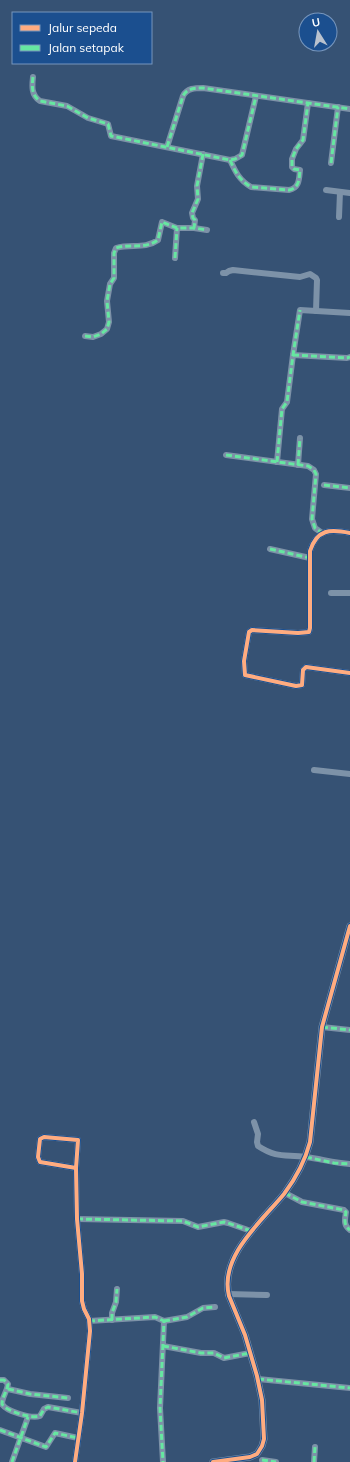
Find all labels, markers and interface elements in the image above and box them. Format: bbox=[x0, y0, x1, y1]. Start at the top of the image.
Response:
legend bbox=[12, 12, 152, 64]
north arrow bbox=[298, 12, 338, 52]
text: U bbox=[311, 15, 321, 30]
text: Jalur sepeda bbox=[48, 20, 117, 35]
text: Jalan setapak bbox=[48, 40, 125, 55]

